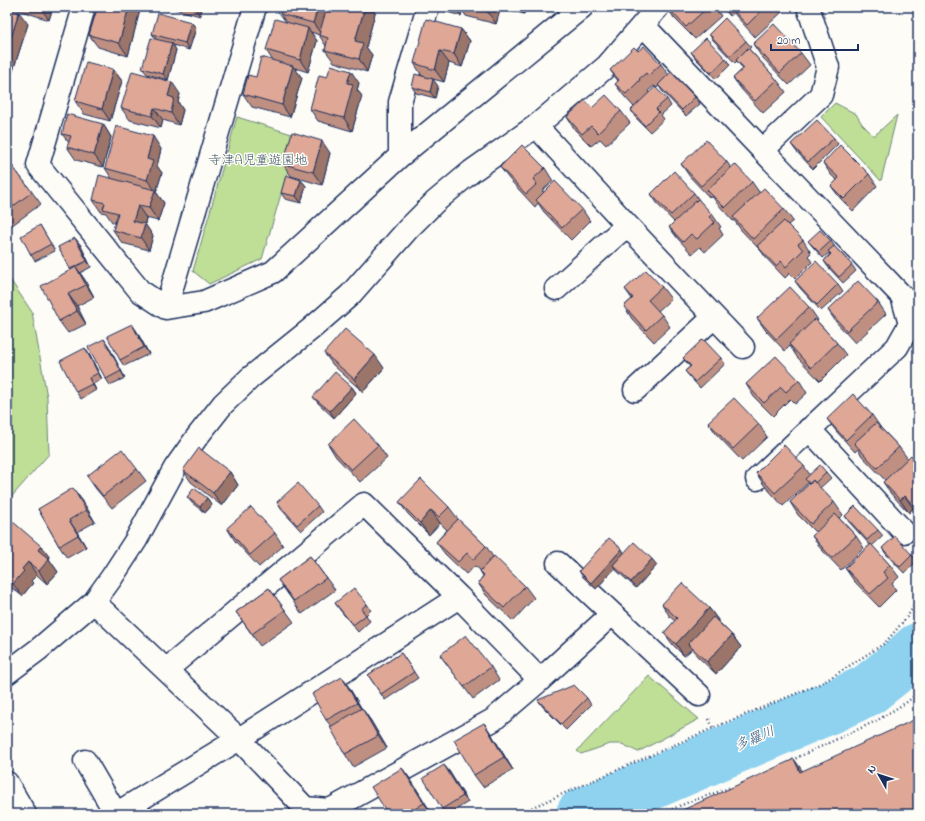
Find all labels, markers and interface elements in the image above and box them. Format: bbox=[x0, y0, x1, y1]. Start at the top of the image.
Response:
scale bar bbox=[771, 26, 858, 52]
text: 20 m bbox=[777, 32, 800, 50]
park label: 寺津A児童遊園地 bbox=[208, 151, 308, 170]
water label: 多羅川 bbox=[732, 721, 778, 757]
north arrow bbox=[859, 755, 899, 795]
text: N bbox=[863, 761, 881, 777]

